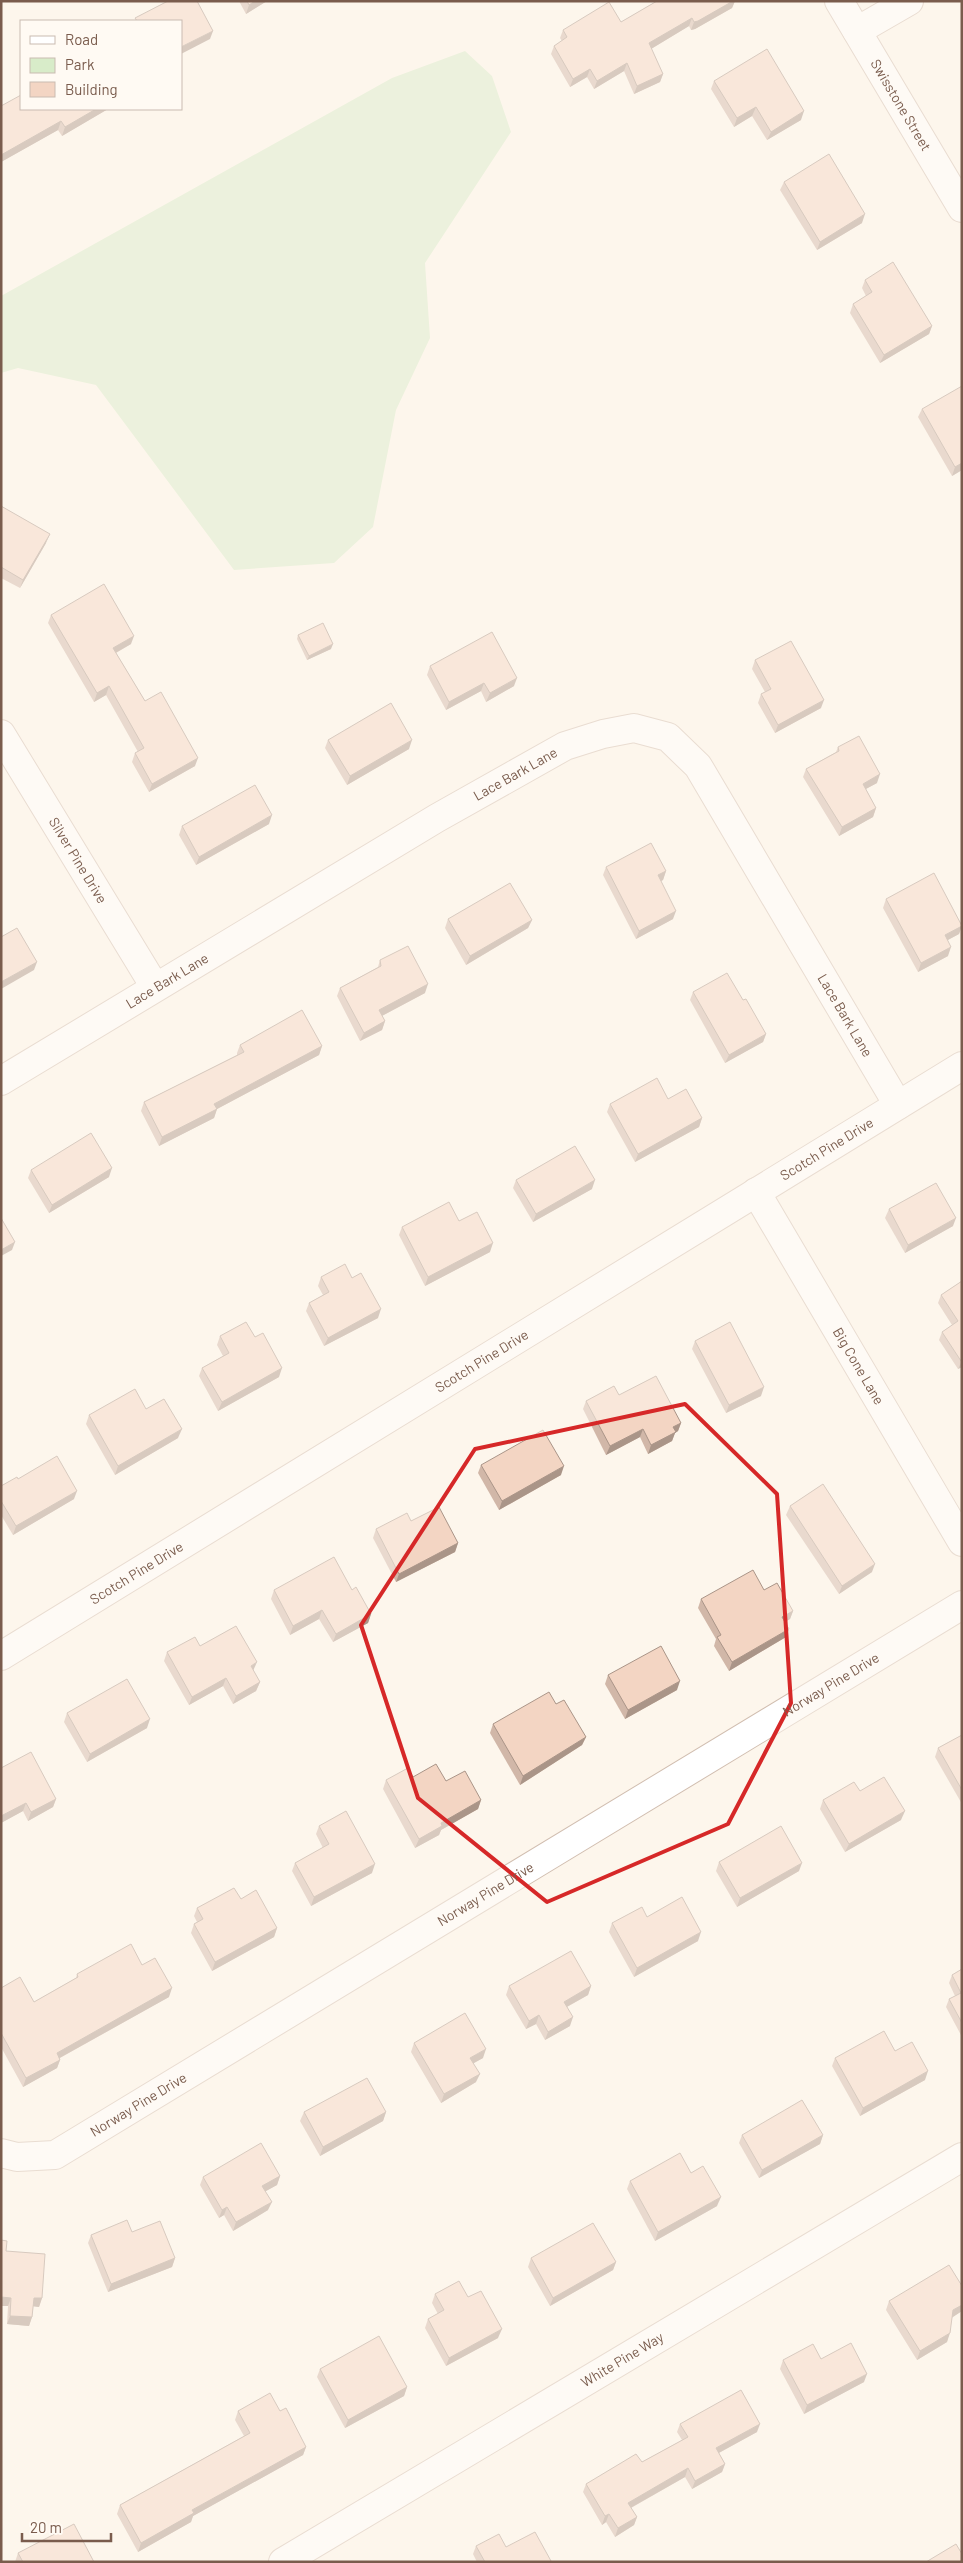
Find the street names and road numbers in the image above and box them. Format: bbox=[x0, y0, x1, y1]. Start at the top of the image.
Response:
street label: Swisstone Street bbox=[867, 56, 935, 154]
street label: Lace Bark Lane bbox=[470, 743, 560, 804]
street label: Silver Pine Drive bbox=[46, 814, 111, 906]
street label: Lace Bark Lane bbox=[122, 949, 211, 1012]
street label: Lace Bark Lane bbox=[815, 971, 877, 1060]
street label: Scotch Pine Drive bbox=[777, 1114, 876, 1184]
street label: Big Cone Lane bbox=[830, 1324, 888, 1407]
street label: Scotch Pine Drive bbox=[432, 1325, 531, 1396]
street label: Scotch Pine Drive bbox=[86, 1537, 186, 1607]
street label: Norway Pine Drive bbox=[779, 1648, 882, 1720]
street label: Norway Pine Drive bbox=[434, 1858, 537, 1929]
street label: Norway Pine Drive bbox=[87, 2068, 189, 2140]
street label: White Pine Way bbox=[578, 2328, 667, 2390]

